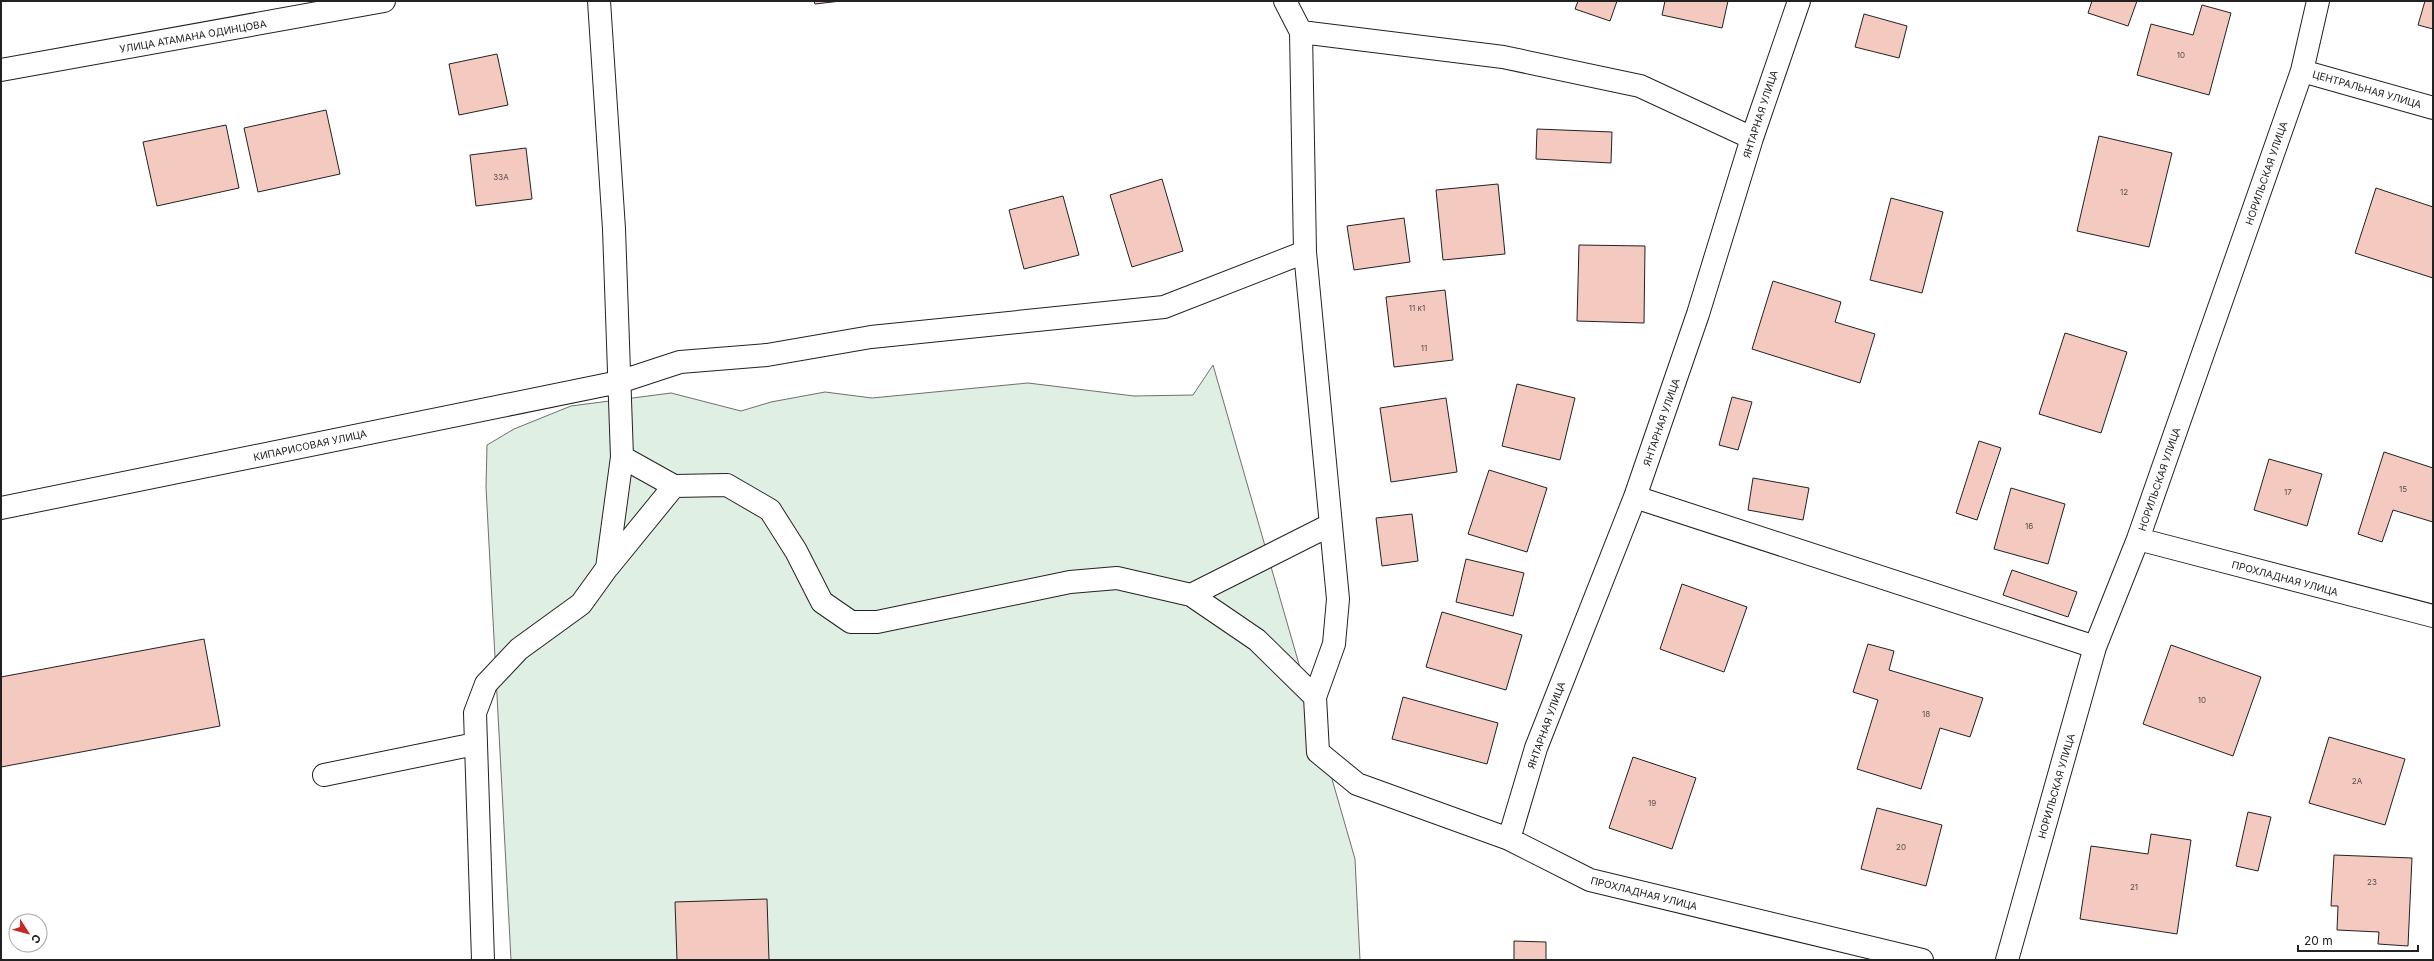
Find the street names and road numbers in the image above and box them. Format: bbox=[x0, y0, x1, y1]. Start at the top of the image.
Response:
street label: УЛИЦА АТАМАНА ОДИНЦОВА bbox=[119, 17, 267, 55]
street label: ЯНТАРНАЯ УЛИЦА bbox=[1740, 68, 1780, 159]
street label: ЦЕНТРАЛЬНАЯ УЛИЦА bbox=[2311, 68, 2423, 110]
street label: НОРИЛЬСКАЯ УЛИЦА bbox=[2243, 120, 2289, 226]
street label: ЯНТАРНАЯ УЛИЦА bbox=[1640, 377, 1682, 467]
street label: НОРИЛЬСКАЯ УЛИЦА bbox=[2136, 426, 2182, 532]
street label: КИПАРИСОВАЯ УЛИЦА bbox=[252, 427, 368, 463]
street label: ПРОХЛАДНАЯ УЛИЦА bbox=[2231, 558, 2340, 598]
street label: ЯНТАРНАЯ УЛИЦА bbox=[1525, 680, 1567, 770]
street label: НОРИЛЬСКАЯ УЛИЦА bbox=[2035, 732, 2077, 840]
street label: ПРОХЛАДНАЯ УЛИЦА bbox=[1589, 874, 1699, 912]

